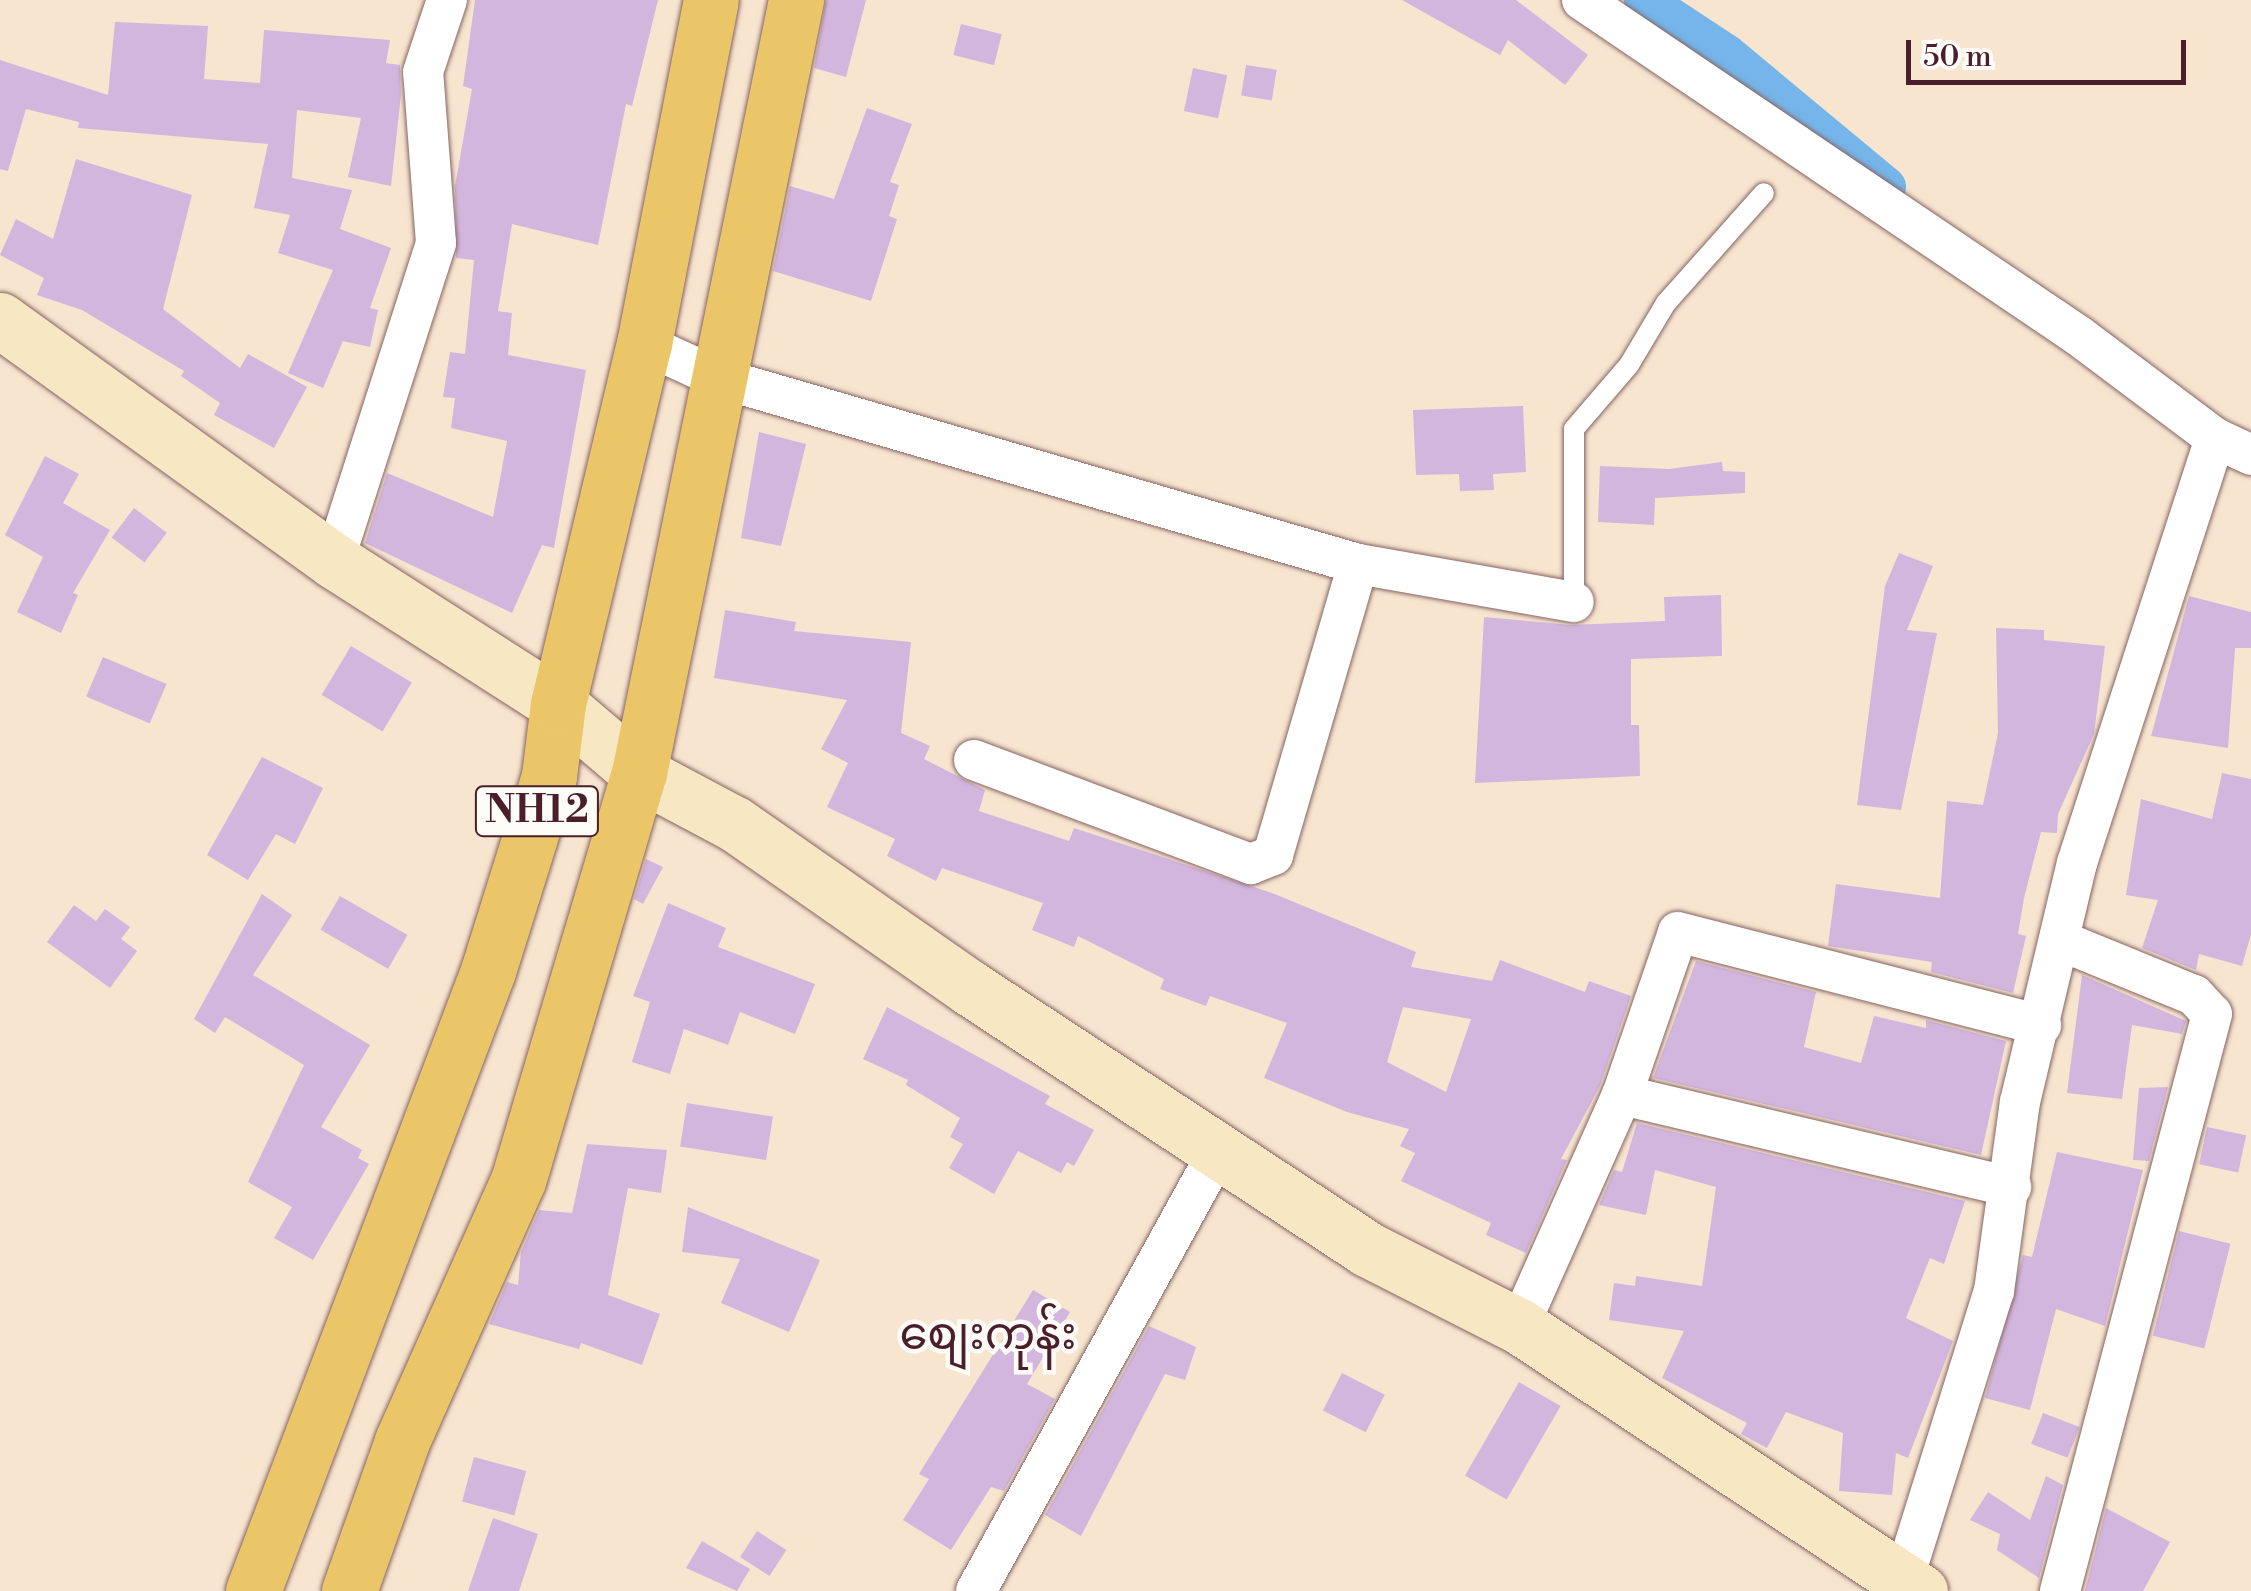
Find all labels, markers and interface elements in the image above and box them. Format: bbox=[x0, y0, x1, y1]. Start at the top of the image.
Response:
scale bar bbox=[1911, 20, 2191, 82]
text: 50 m bbox=[1923, 38, 1992, 76]
road number: NH12 bbox=[474, 778, 600, 844]
district label: စျေးကုန်း bbox=[899, 1309, 1077, 1363]

